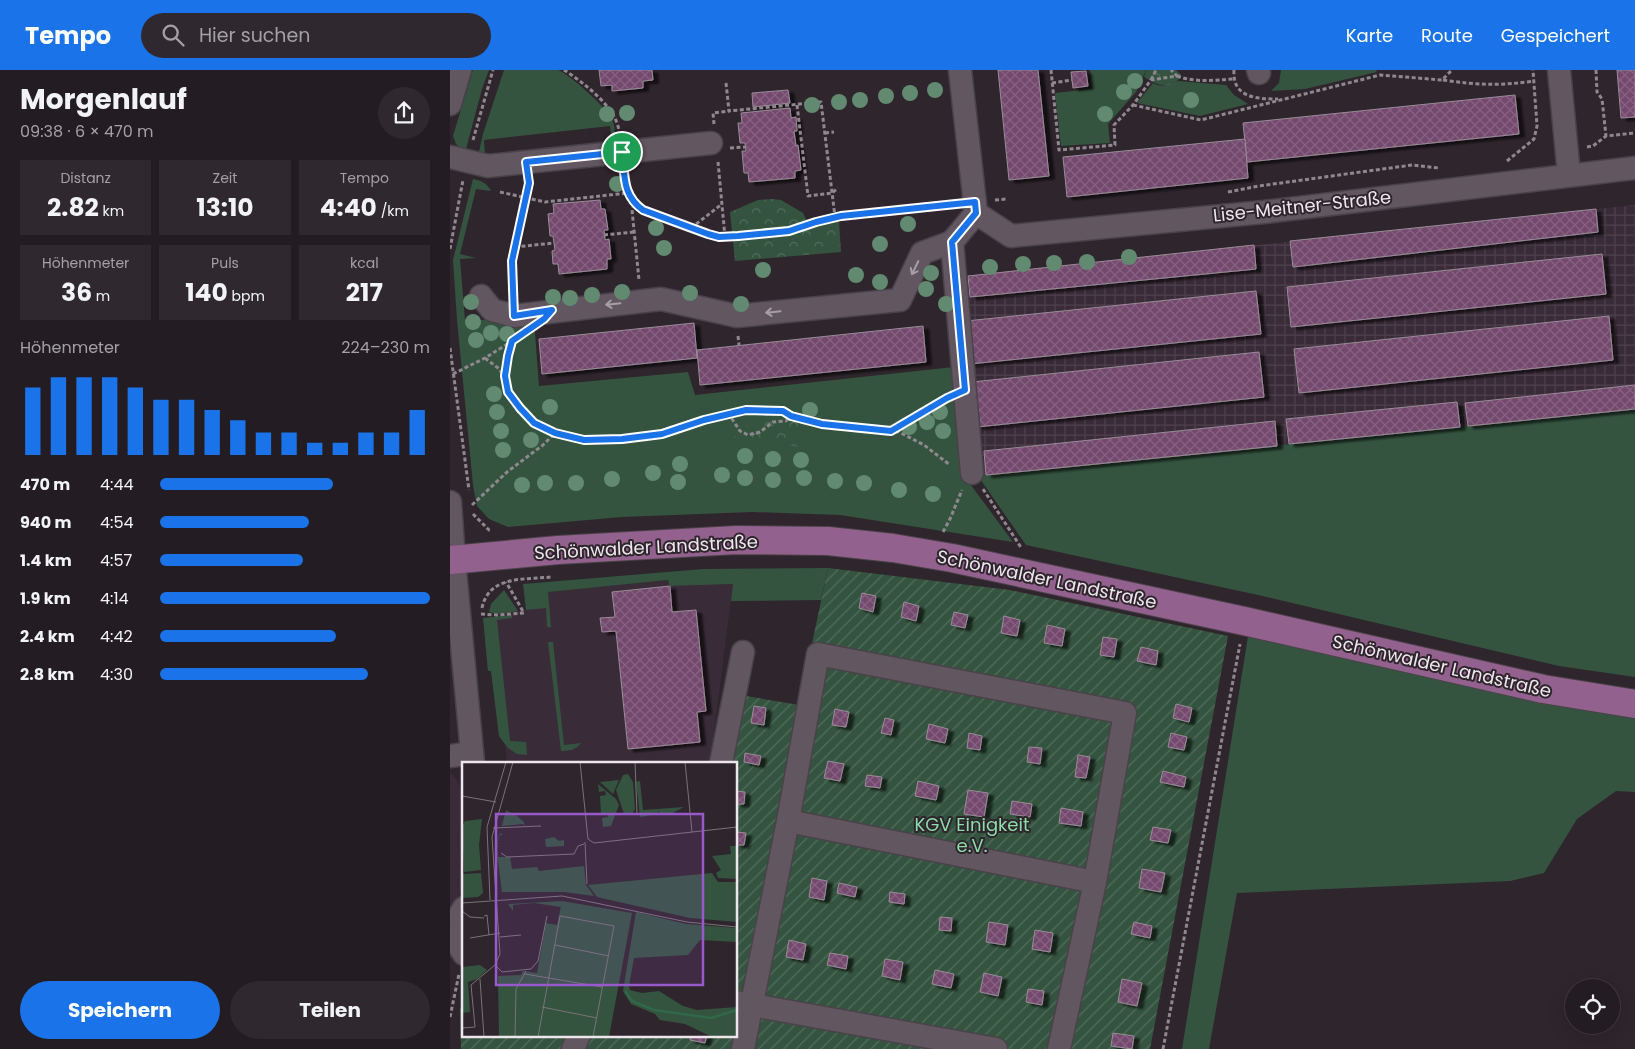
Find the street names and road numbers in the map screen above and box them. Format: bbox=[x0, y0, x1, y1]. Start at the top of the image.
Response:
street label: Lise-Meitner-Straße bbox=[1212, 184, 1392, 228]
street label: Schönwalder Landstraße bbox=[533, 529, 759, 565]
street label: Schönwalder Landstraße bbox=[935, 543, 1159, 615]
street label: Schönwalder Landstraße bbox=[1330, 629, 1554, 703]

